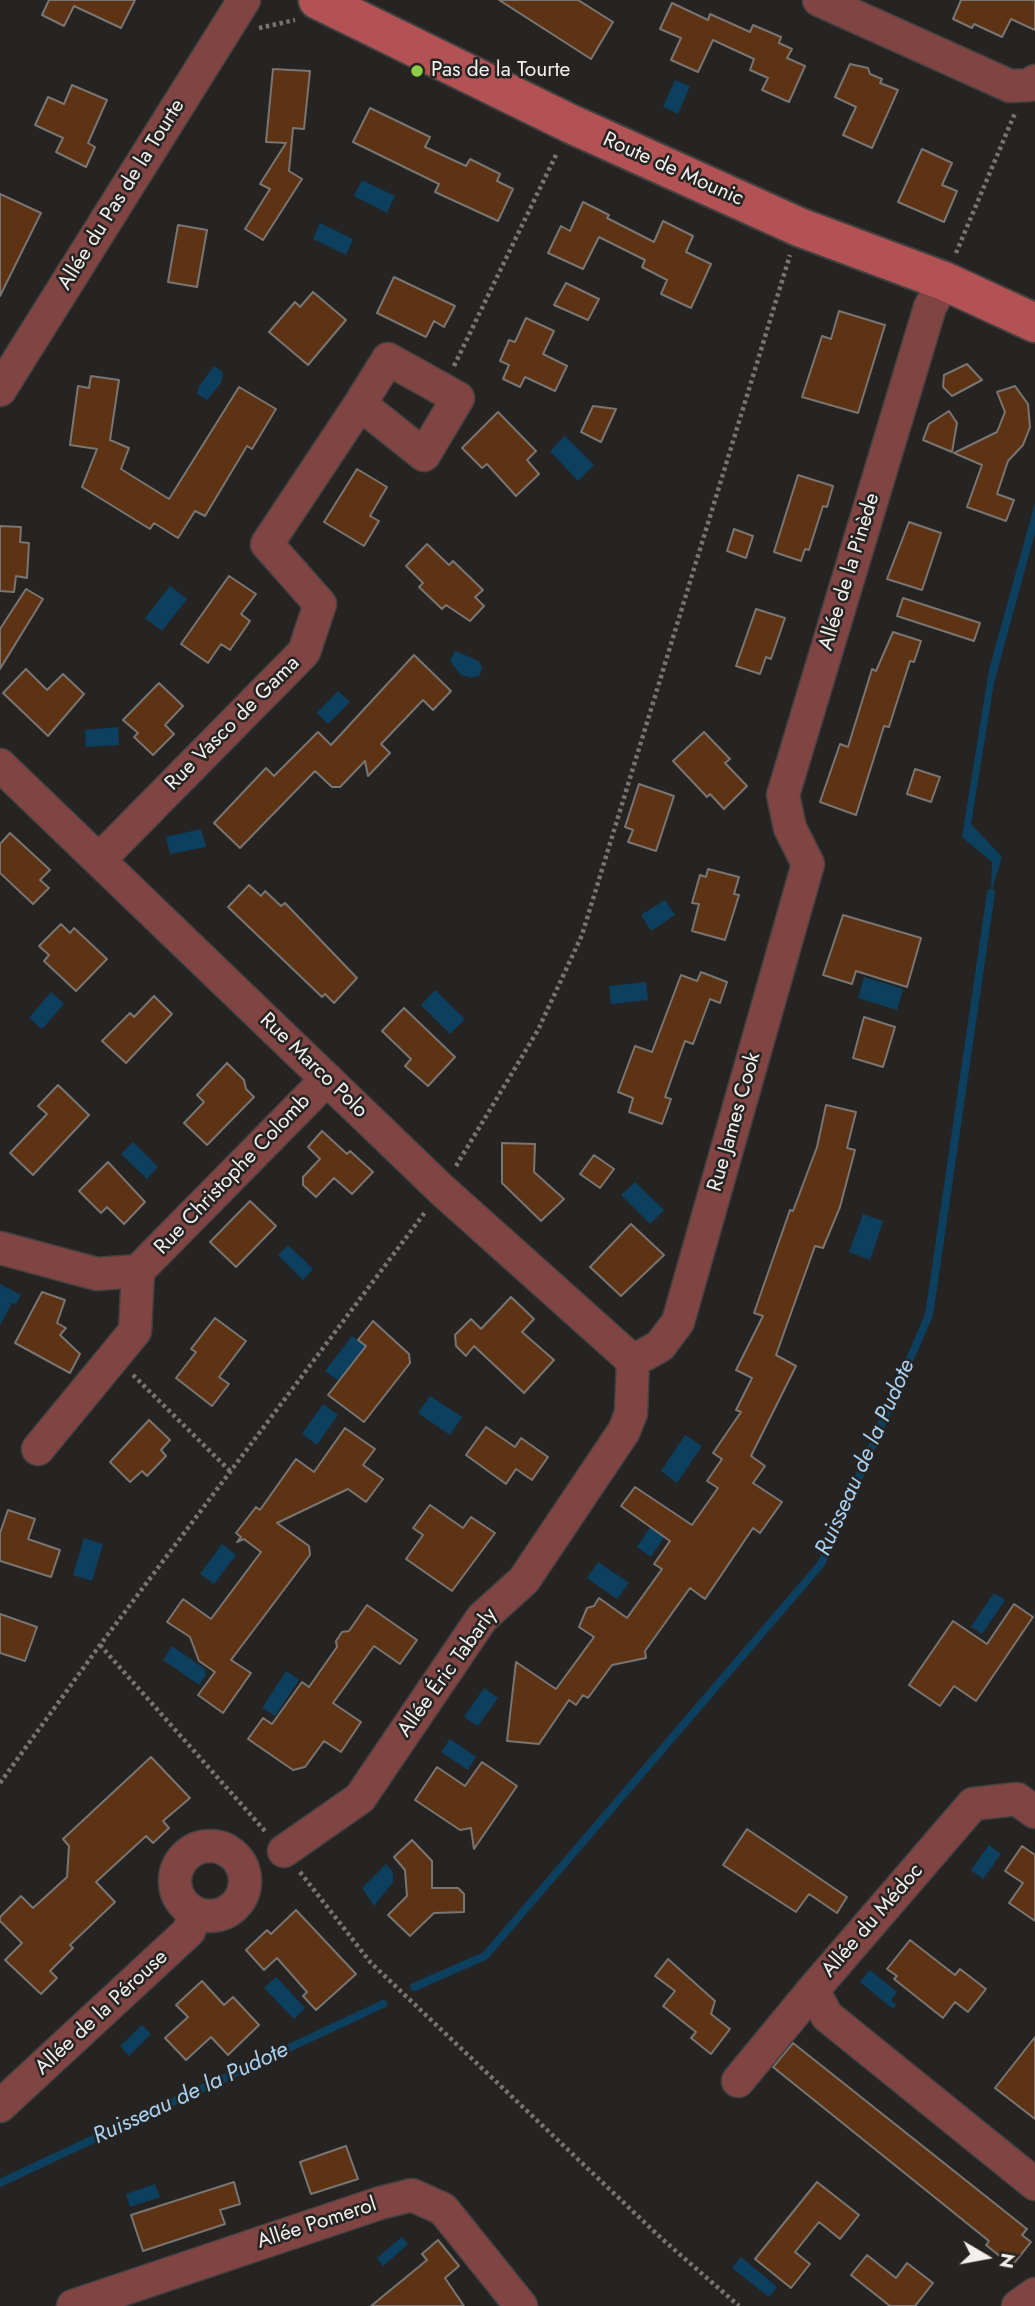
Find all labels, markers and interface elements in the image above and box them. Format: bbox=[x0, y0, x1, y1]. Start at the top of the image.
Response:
place label: Pas de la Tourte bbox=[431, 58, 570, 84]
marker: Pas de la Tourte bbox=[409, 63, 425, 79]
street label: Allée du Pas de la Tourte bbox=[53, 95, 191, 295]
street label: Route de Mounic bbox=[599, 128, 747, 212]
street label: Allée de la Pinède bbox=[814, 490, 886, 654]
street label: Rue Vasco de Gama bbox=[160, 651, 306, 797]
street label: Rue Marco Polo bbox=[254, 1008, 372, 1124]
street label: Rue James Cook bbox=[703, 1050, 767, 1194]
street label: Rue Christophe Colomb bbox=[150, 1089, 316, 1261]
water label: Ruisseau de la Pudote bbox=[810, 1356, 922, 1560]
street label: Allée Éric Tabarly bbox=[393, 1604, 503, 1742]
street label: Allée du Médoc bbox=[817, 1859, 929, 1983]
street label: Allée de la Pérouse bbox=[30, 1945, 174, 2081]
water label: Ruisseau de la Pudote bbox=[89, 2037, 293, 2151]
street label: Allée Pomerol bbox=[254, 2193, 380, 2255]
north arrow bbox=[951, 2222, 1021, 2292]
text: N bbox=[993, 2251, 1022, 2271]

